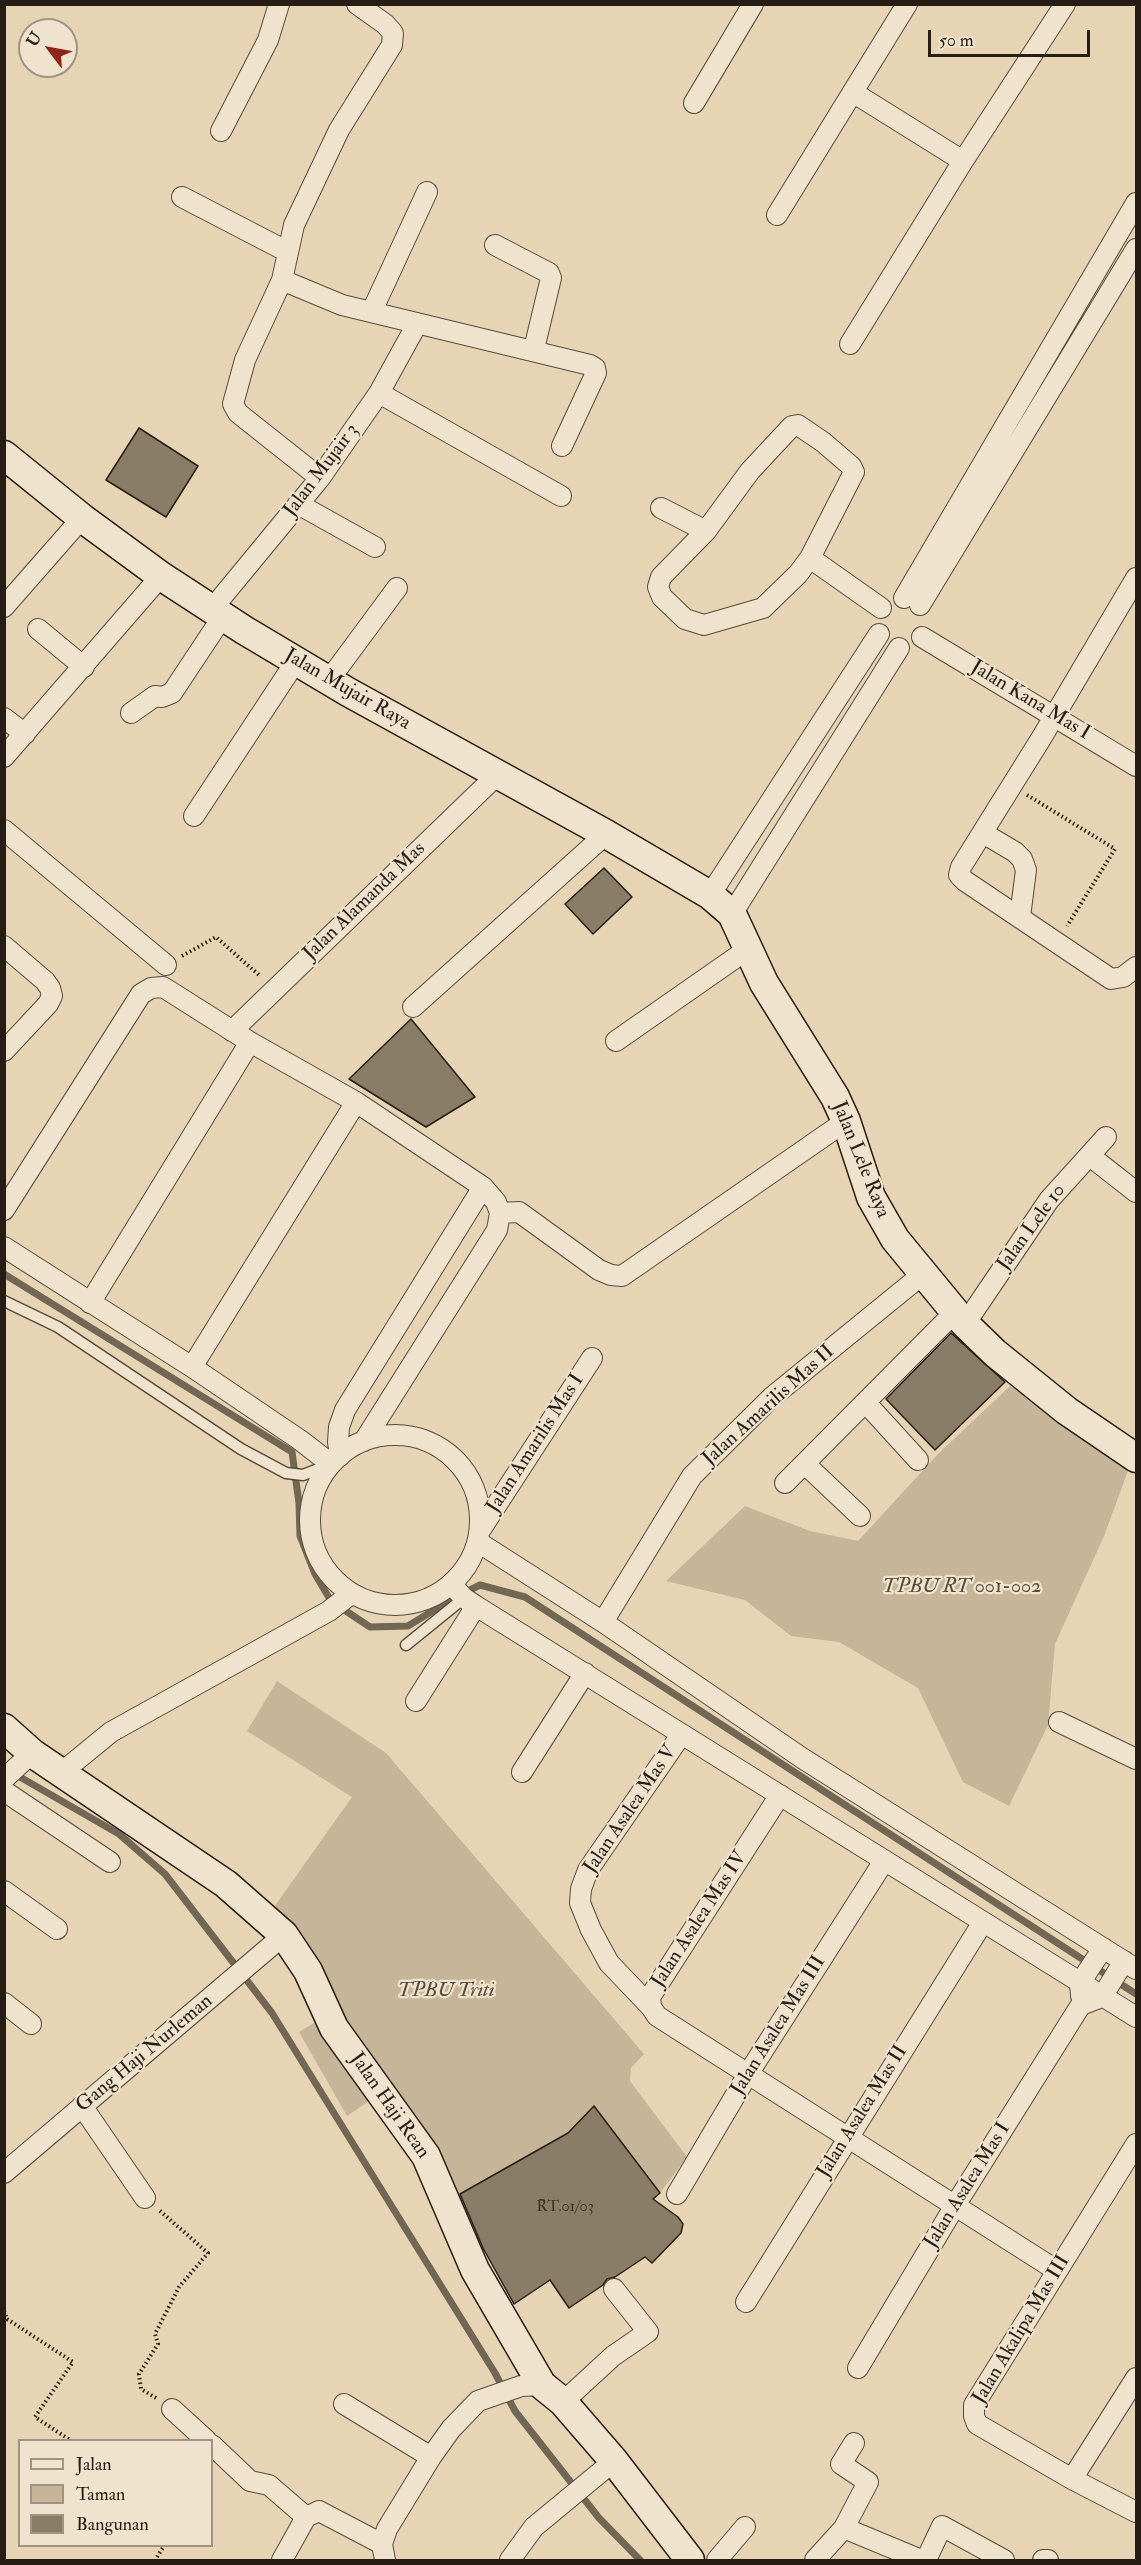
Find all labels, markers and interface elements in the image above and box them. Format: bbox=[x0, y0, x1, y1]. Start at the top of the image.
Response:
north arrow bbox=[18, 18, 78, 78]
scale bar bbox=[931, 18, 1093, 56]
text: U bbox=[22, 29, 46, 51]
text: 50 m bbox=[939, 29, 974, 52]
street label: Jalan Mujair 3 bbox=[279, 420, 365, 522]
street label: Jalan Mujair Raya bbox=[279, 644, 415, 736]
street label: Jalan Kana Mas I bbox=[966, 656, 1094, 746]
street label: Jalan Alamanda Mas bbox=[299, 838, 431, 966]
street label: Jalan Lele Raya bbox=[826, 1098, 894, 1222]
street label: Jalan Lele 10 bbox=[992, 1180, 1072, 1276]
street label: Jalan Amarilis Mas II bbox=[698, 1340, 840, 1472]
street label: Jalan Amarilis Mas I bbox=[482, 1370, 590, 1518]
park label: TPBU RT 001-002 bbox=[883, 1576, 1041, 1600]
street label: Jalan Asalea Mas V bbox=[579, 1741, 683, 1879]
street label: Jalan Asalea Mas IV bbox=[647, 1847, 753, 1993]
street label: Jalan Asalea Mas III bbox=[726, 1952, 832, 2100]
park label: TPBU Triti bbox=[398, 1980, 494, 2004]
street label: Gang Haji Nurleman bbox=[72, 1990, 218, 2118]
street label: Jalan Asalea Mas II bbox=[813, 2041, 913, 2183]
street label: Jalan Haji Rean bbox=[344, 2048, 434, 2164]
street label: Jalan Asalea Mas I bbox=[920, 2119, 1016, 2253]
house number: RT.01/03 bbox=[536, 2198, 594, 2218]
street label: Jalan Akalipa Mas III bbox=[968, 2251, 1076, 2409]
legend bbox=[18, 2439, 213, 2547]
text: Jalan bbox=[76, 2453, 112, 2476]
text: Taman bbox=[76, 2483, 125, 2506]
text: Bangunan bbox=[76, 2513, 149, 2536]

